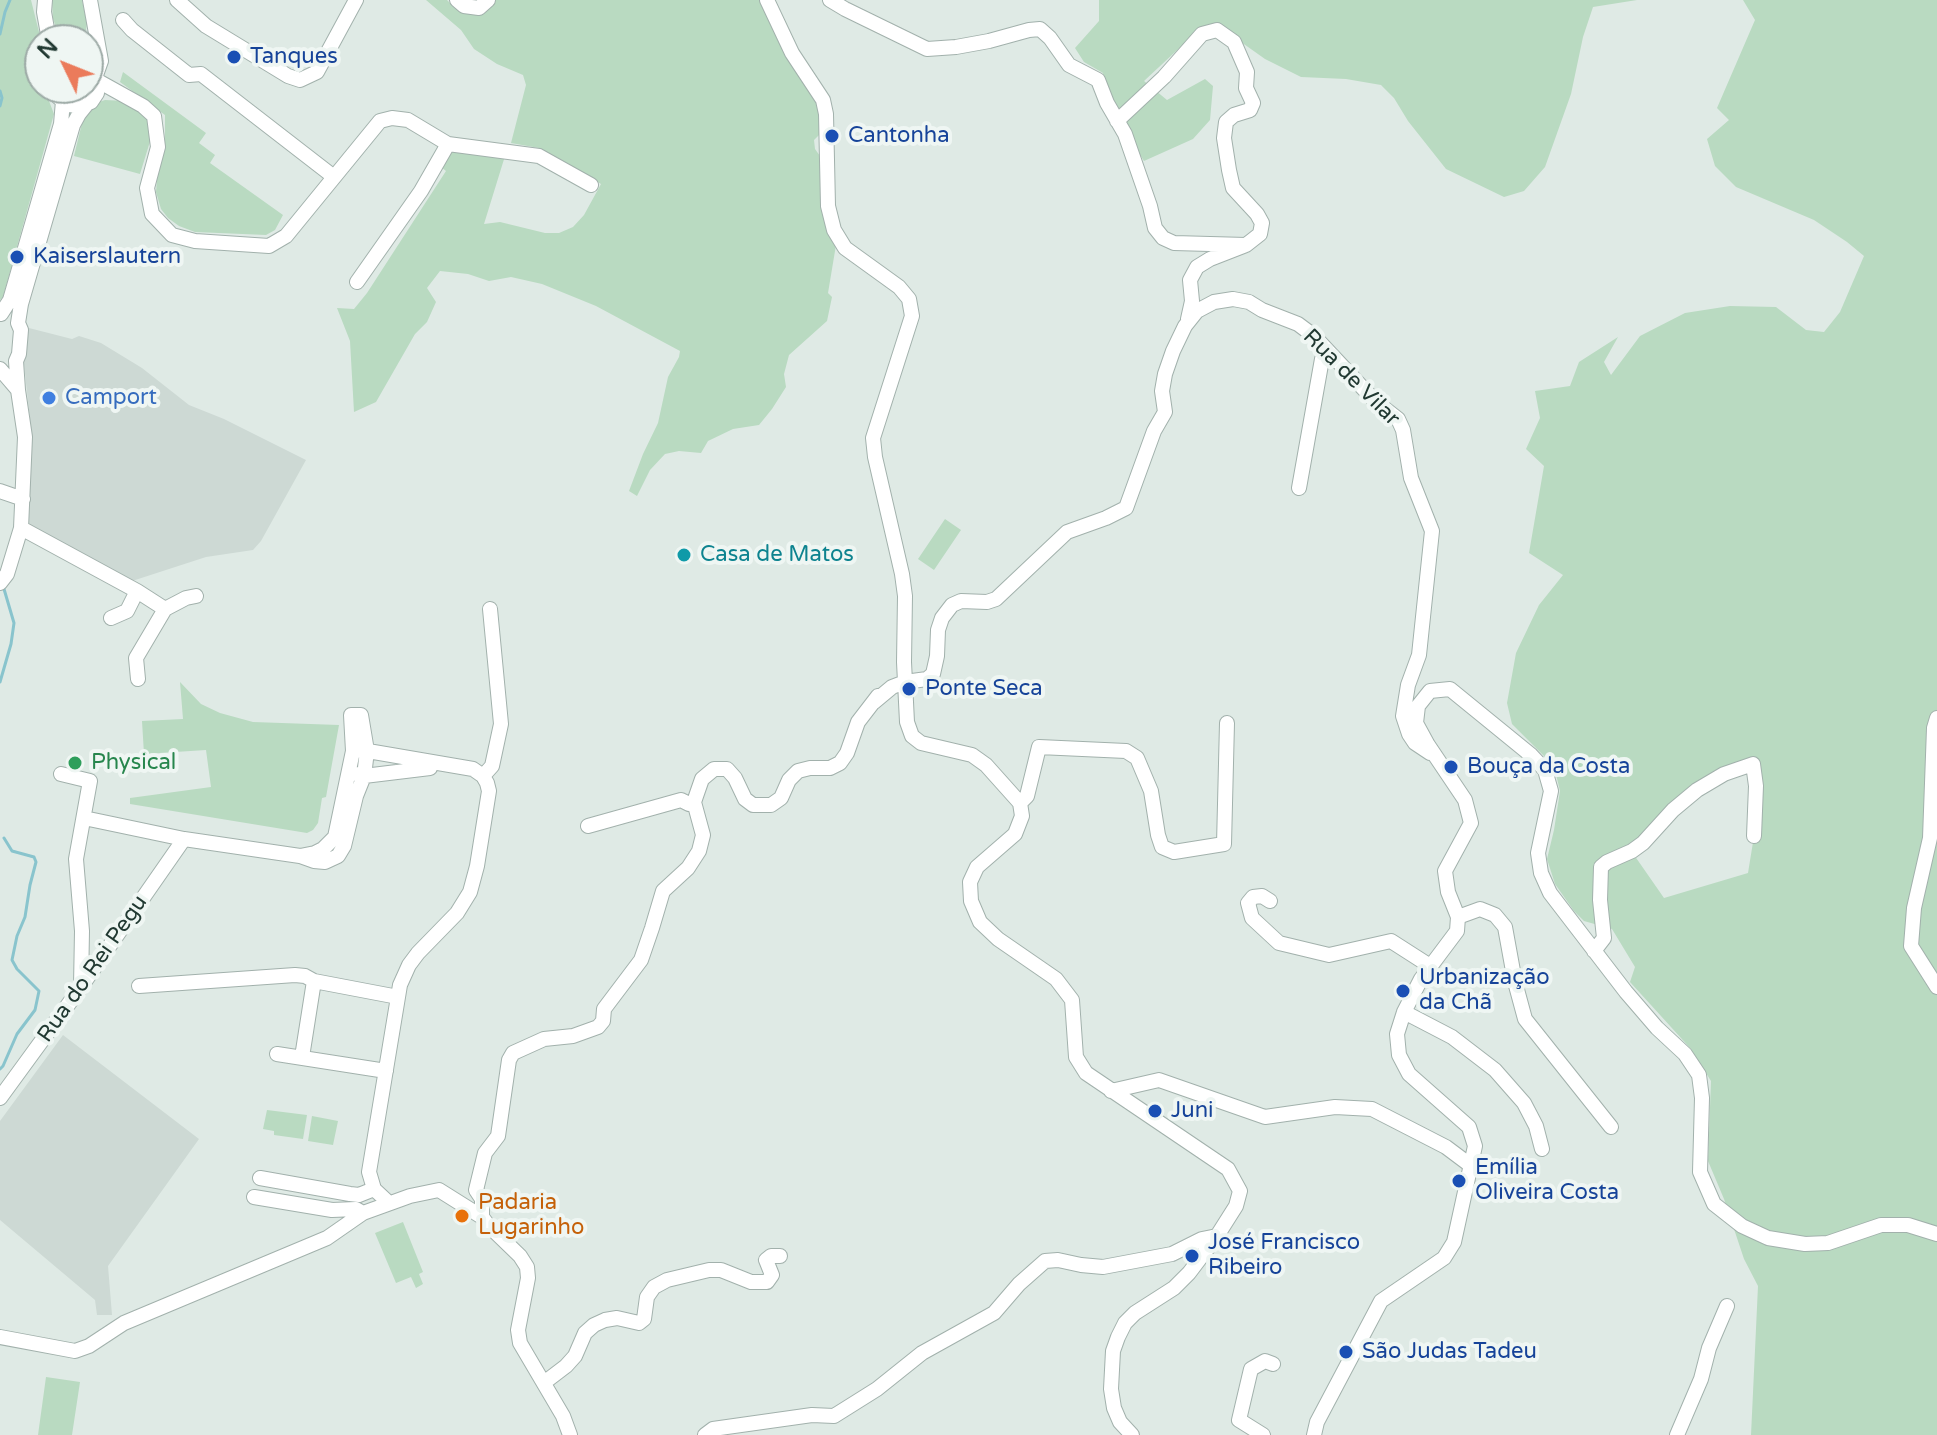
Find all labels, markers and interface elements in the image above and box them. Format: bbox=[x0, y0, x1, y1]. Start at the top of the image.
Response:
north arrow bbox=[24, 24, 104, 104]
text: N bbox=[32, 34, 63, 64]
place label: Tanques bbox=[250, 44, 338, 70]
marker: Tanques bbox=[225, 48, 243, 66]
place label: Cantonha bbox=[848, 123, 950, 149]
marker: Cantonha bbox=[823, 127, 841, 145]
place label: Kaiserslautern bbox=[33, 244, 181, 270]
marker: Kaiserslautern bbox=[8, 248, 26, 266]
street label: Rua de Vilar bbox=[1297, 324, 1405, 432]
place label: Camport bbox=[65, 385, 157, 411]
marker: Camport bbox=[40, 389, 58, 407]
place label: Casa de Matos bbox=[700, 542, 854, 568]
marker: Casa de Matos bbox=[675, 546, 693, 564]
place label: Ponte Seca bbox=[925, 676, 1043, 702]
marker: Ponte Seca bbox=[900, 680, 918, 698]
place label: Physical bbox=[91, 750, 176, 776]
marker: Physical bbox=[66, 754, 84, 772]
place label: Bouça da Costa bbox=[1467, 754, 1630, 780]
marker: Bouça da Costa bbox=[1442, 758, 1460, 776]
street label: Rua do Rei Pegu bbox=[32, 890, 154, 1048]
place label: Urbanização da Chã bbox=[1419, 965, 1550, 1016]
marker: Urbanização da Chã bbox=[1394, 982, 1412, 1000]
place label: Juni bbox=[1171, 1098, 1214, 1124]
marker: Juni bbox=[1146, 1102, 1164, 1120]
place label: Emília Oliveira Costa bbox=[1475, 1155, 1619, 1206]
marker: Emília Oliveira Costa bbox=[1450, 1172, 1468, 1190]
place label: Padaria Lugarinho bbox=[478, 1190, 584, 1242]
marker: Padaria Lugarinho bbox=[453, 1207, 471, 1225]
place label: José Francisco Ribeiro bbox=[1208, 1230, 1360, 1282]
marker: José Francisco Ribeiro bbox=[1183, 1247, 1201, 1265]
place label: São Judas Tadeu bbox=[1362, 1339, 1537, 1365]
marker: São Judas Tadeu bbox=[1337, 1343, 1355, 1361]

